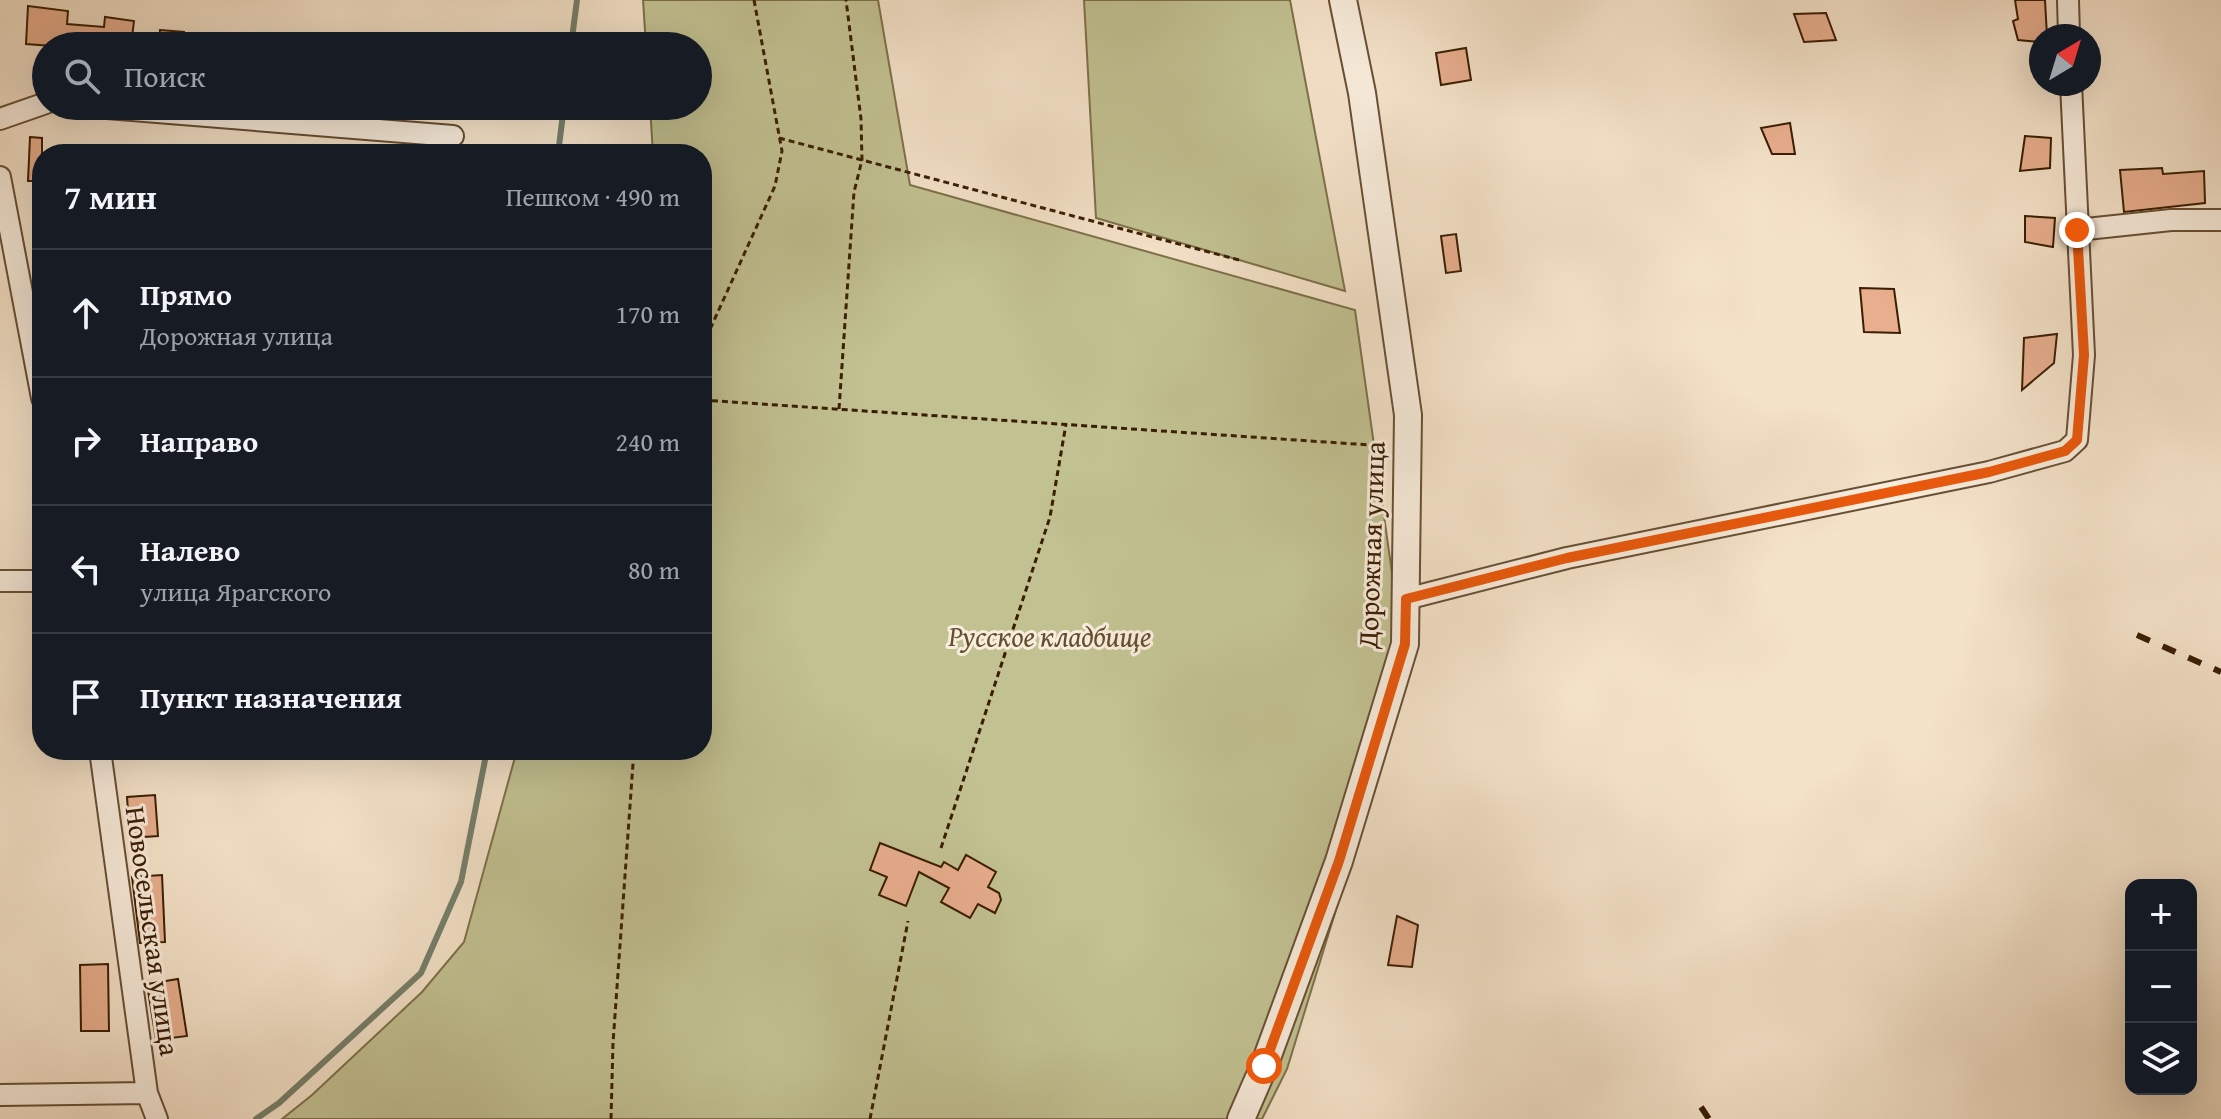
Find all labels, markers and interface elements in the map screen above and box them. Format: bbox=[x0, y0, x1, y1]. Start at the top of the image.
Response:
north arrow bbox=[2029, 24, 2101, 96]
search box bbox=[32, 32, 712, 120]
icon: search bbox=[60, 54, 104, 98]
text: Поиск bbox=[124, 54, 206, 98]
text: 7 мин bbox=[64, 172, 157, 221]
text: Пешком · 490 m bbox=[506, 177, 680, 216]
route end bbox=[2059, 212, 2095, 248]
text: Прямо bbox=[140, 272, 232, 316]
icon: ahead bbox=[64, 291, 108, 335]
text: 170 m bbox=[615, 294, 680, 333]
text: Дорожная улица bbox=[140, 316, 333, 355]
icon: right bbox=[64, 419, 108, 463]
text: Направо bbox=[140, 419, 258, 463]
text: 240 m bbox=[615, 422, 680, 461]
street label: Дорожная улица bbox=[1346, 440, 1395, 650]
text: Налево bbox=[140, 528, 240, 572]
icon: left bbox=[64, 547, 108, 591]
text: 80 m bbox=[628, 550, 680, 589]
text: улица Ярагского bbox=[140, 572, 331, 611]
park label: Русское кладбище bbox=[948, 615, 1151, 656]
icon: arrive bbox=[64, 675, 108, 719]
text: Пункт назначения bbox=[140, 675, 402, 719]
street label: Новосельская улица bbox=[116, 804, 191, 1059]
map controls bbox=[2125, 879, 2197, 1095]
button: + bbox=[2125, 879, 2197, 951]
button: − bbox=[2125, 951, 2197, 1023]
button: layers bbox=[2125, 1023, 2197, 1095]
route start bbox=[1246, 1048, 1282, 1084]

